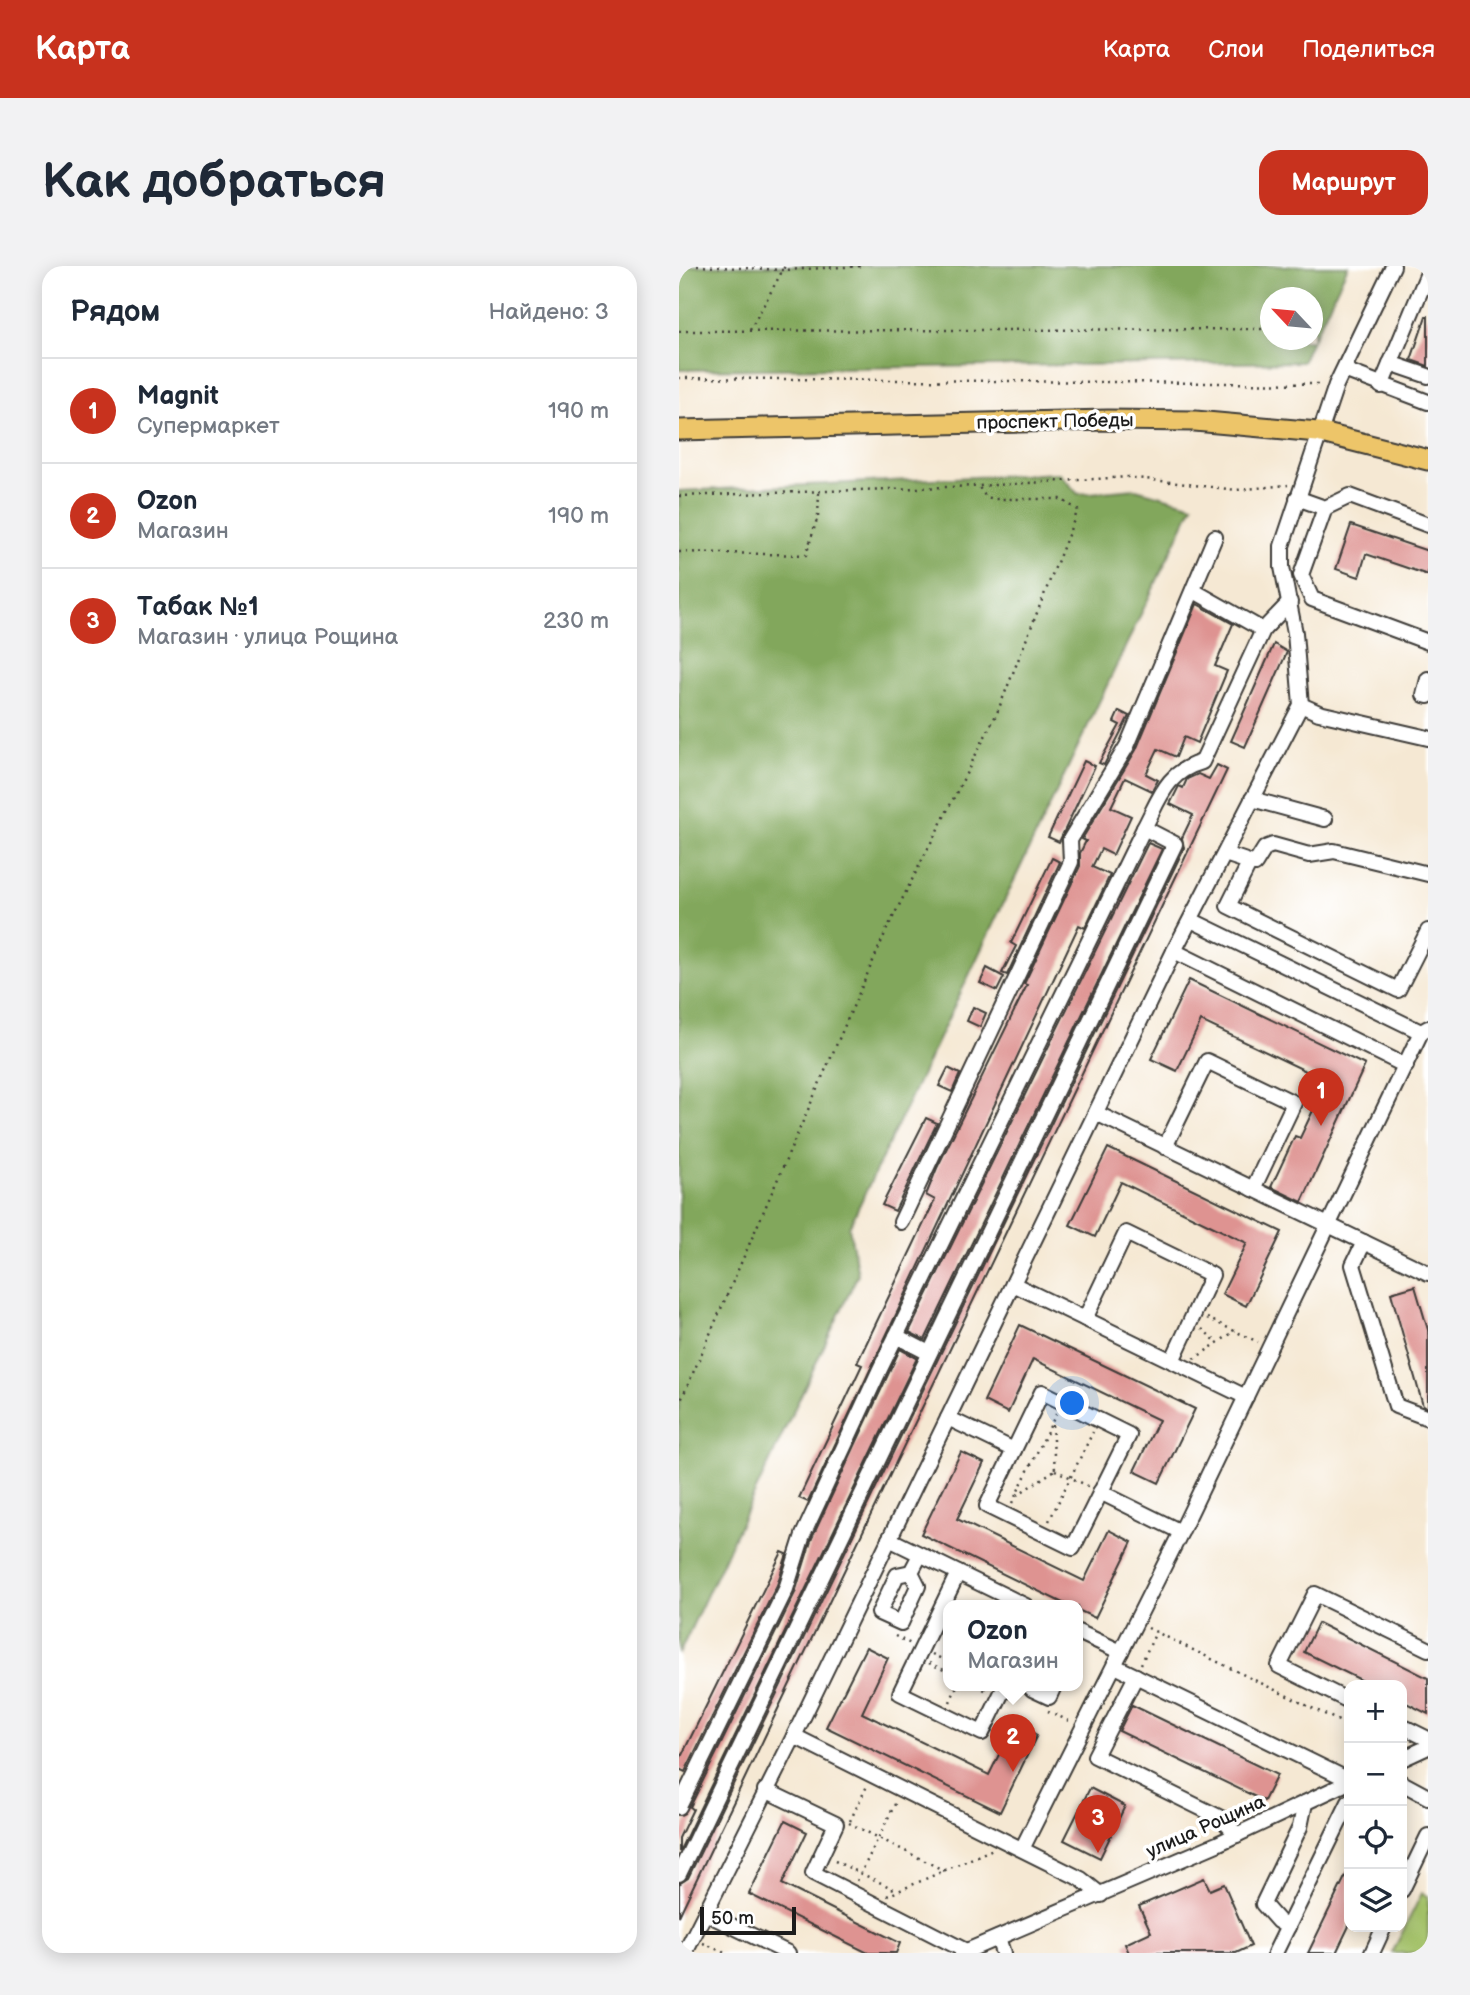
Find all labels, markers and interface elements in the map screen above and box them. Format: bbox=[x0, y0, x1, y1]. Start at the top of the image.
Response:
text: Карта bbox=[35, 29, 130, 69]
text: Карта bbox=[1103, 35, 1170, 64]
text: Слои bbox=[1208, 35, 1264, 64]
text: Поделиться bbox=[1302, 35, 1435, 64]
button: Маршрут bbox=[1259, 150, 1428, 215]
text: Как добраться bbox=[42, 153, 386, 212]
north arrow bbox=[1260, 287, 1323, 350]
text: Рядом bbox=[70, 294, 160, 330]
text: Найдено: 3 bbox=[488, 298, 609, 326]
text: Magnit bbox=[137, 381, 219, 412]
text: 1 bbox=[88, 397, 98, 425]
text: 190 m bbox=[548, 397, 609, 425]
street label: проспект Победы bbox=[976, 409, 1134, 435]
text: Супермаркет bbox=[137, 412, 280, 440]
text: Ozon bbox=[137, 486, 198, 517]
text: 2 bbox=[86, 502, 100, 530]
text: 190 m bbox=[548, 502, 609, 530]
text: Магазин bbox=[137, 517, 229, 545]
text: Табак №1 bbox=[137, 592, 259, 623]
text: 3 bbox=[86, 607, 100, 635]
text: 230 m bbox=[543, 607, 609, 635]
text: Магазин · улица Рощина bbox=[137, 623, 398, 651]
pin: 1 bbox=[1298, 1068, 1344, 1126]
your location bbox=[1055, 1386, 1089, 1420]
popup bbox=[943, 1600, 1083, 1691]
text: Ozon bbox=[967, 1616, 1028, 1647]
text: Магазин bbox=[967, 1647, 1059, 1675]
map controls bbox=[1344, 1680, 1407, 1932]
button: + bbox=[1344, 1680, 1407, 1743]
pin: 2 bbox=[990, 1714, 1036, 1772]
button: − bbox=[1344, 1743, 1407, 1806]
street label: улица Рощина bbox=[1143, 1790, 1269, 1864]
pin: 3 bbox=[1075, 1795, 1121, 1853]
button: locate bbox=[1344, 1806, 1407, 1869]
button: layers bbox=[1344, 1869, 1407, 1932]
scale bar bbox=[700, 1904, 796, 1936]
text: 50 m bbox=[711, 1907, 754, 1930]

